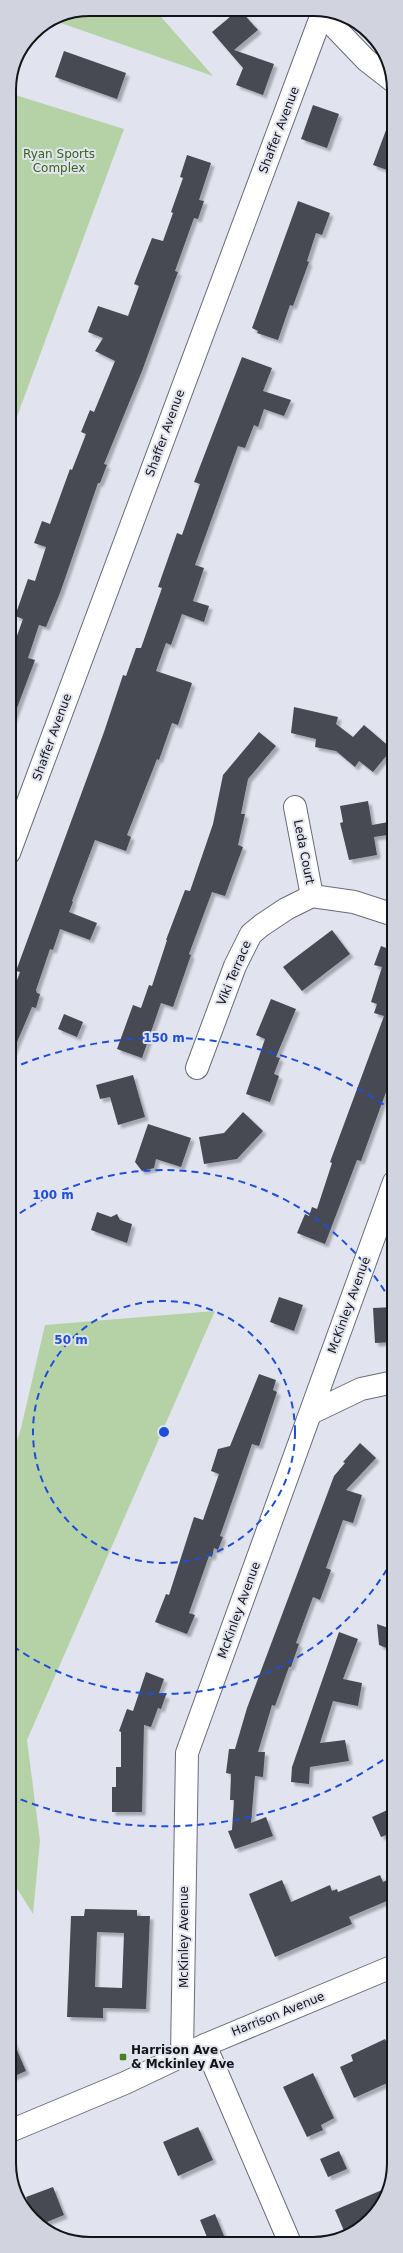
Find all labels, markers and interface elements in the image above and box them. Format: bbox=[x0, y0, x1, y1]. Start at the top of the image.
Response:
street label: Shaffer Avenue bbox=[256, 85, 302, 175]
park label: Ryan Sports Complex bbox=[23, 147, 95, 175]
street label: Shaffer Avenue bbox=[143, 388, 187, 478]
street label: Shaffer Avenue bbox=[30, 692, 74, 782]
street label: Leda Court bbox=[291, 818, 317, 886]
street label: Viki Terrace bbox=[214, 938, 254, 1008]
text: 150 m bbox=[143, 1031, 185, 1045]
text: 100 m bbox=[32, 1188, 74, 1202]
street label: McKinley Avenue bbox=[325, 1255, 373, 1355]
text: 50 m bbox=[54, 1333, 88, 1347]
centre of rings bbox=[157, 1425, 171, 1439]
street label: McKinley Avenue bbox=[215, 1560, 263, 1660]
street label: McKinley Avenue bbox=[177, 1886, 191, 1988]
street label: Harrison Avenue bbox=[229, 1989, 327, 2039]
place label: Harrison Ave & Mckinley Ave bbox=[131, 2043, 234, 2071]
marker: Harrison Ave & Mckinley Ave bbox=[118, 2052, 128, 2062]

